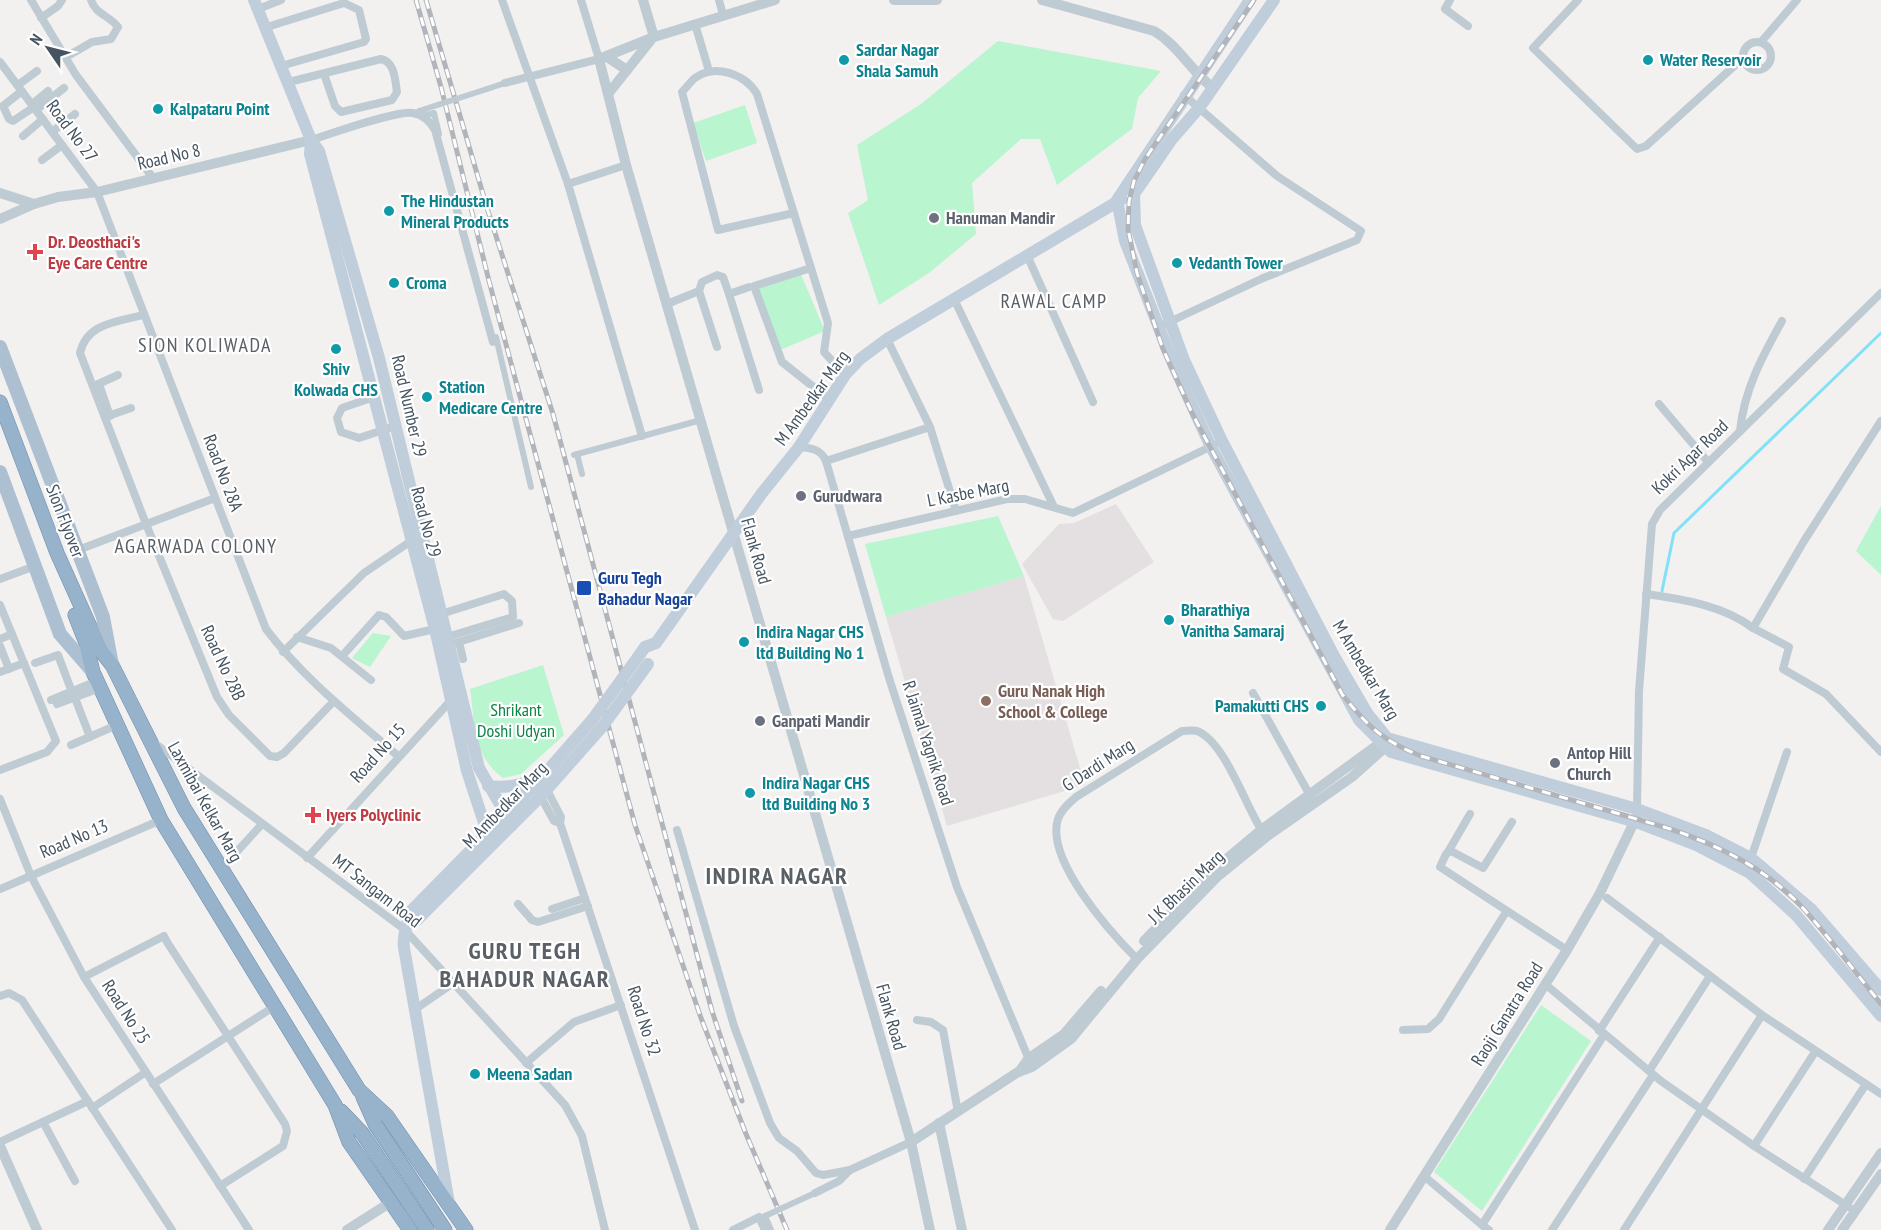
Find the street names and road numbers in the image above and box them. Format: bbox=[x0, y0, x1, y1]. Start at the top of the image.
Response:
street label: Road No 27 bbox=[42, 95, 103, 166]
street label: Road No 8 bbox=[135, 138, 203, 175]
street label: M Ambedkar Marg bbox=[769, 345, 854, 450]
street label: Road Number 29 bbox=[387, 353, 432, 459]
street label: Kokri Agar Road bbox=[1646, 414, 1733, 499]
street label: Road No 28A bbox=[198, 431, 249, 515]
street label: L Kasbe Marg bbox=[925, 473, 1011, 512]
street label: Sion Flyover bbox=[41, 481, 90, 561]
street label: Road No 29 bbox=[406, 484, 447, 560]
street label: Flank Road bbox=[736, 515, 777, 587]
street label: M Ambedkar Marg bbox=[1328, 616, 1405, 724]
street label: Road No 28B bbox=[196, 621, 251, 704]
street label: R Jaimal Yagnik Road bbox=[898, 678, 959, 808]
street label: Road No 15 bbox=[345, 718, 410, 787]
street label: G Dardi Marg bbox=[1057, 733, 1138, 796]
street label: Laxmibai Kelkar Marg bbox=[163, 737, 248, 866]
street label: M Ambedkar Marg bbox=[457, 756, 552, 853]
street label: Road No 13 bbox=[36, 814, 111, 863]
street label: J K Bhasin Marg bbox=[1142, 845, 1229, 929]
street label: MT Sangam Road bbox=[328, 849, 426, 933]
street label: Raoji Ganatra Road bbox=[1466, 958, 1548, 1070]
street label: Road No 25 bbox=[97, 975, 156, 1048]
street label: Flank Road bbox=[871, 981, 912, 1053]
street label: Road No 32 bbox=[622, 983, 667, 1059]

